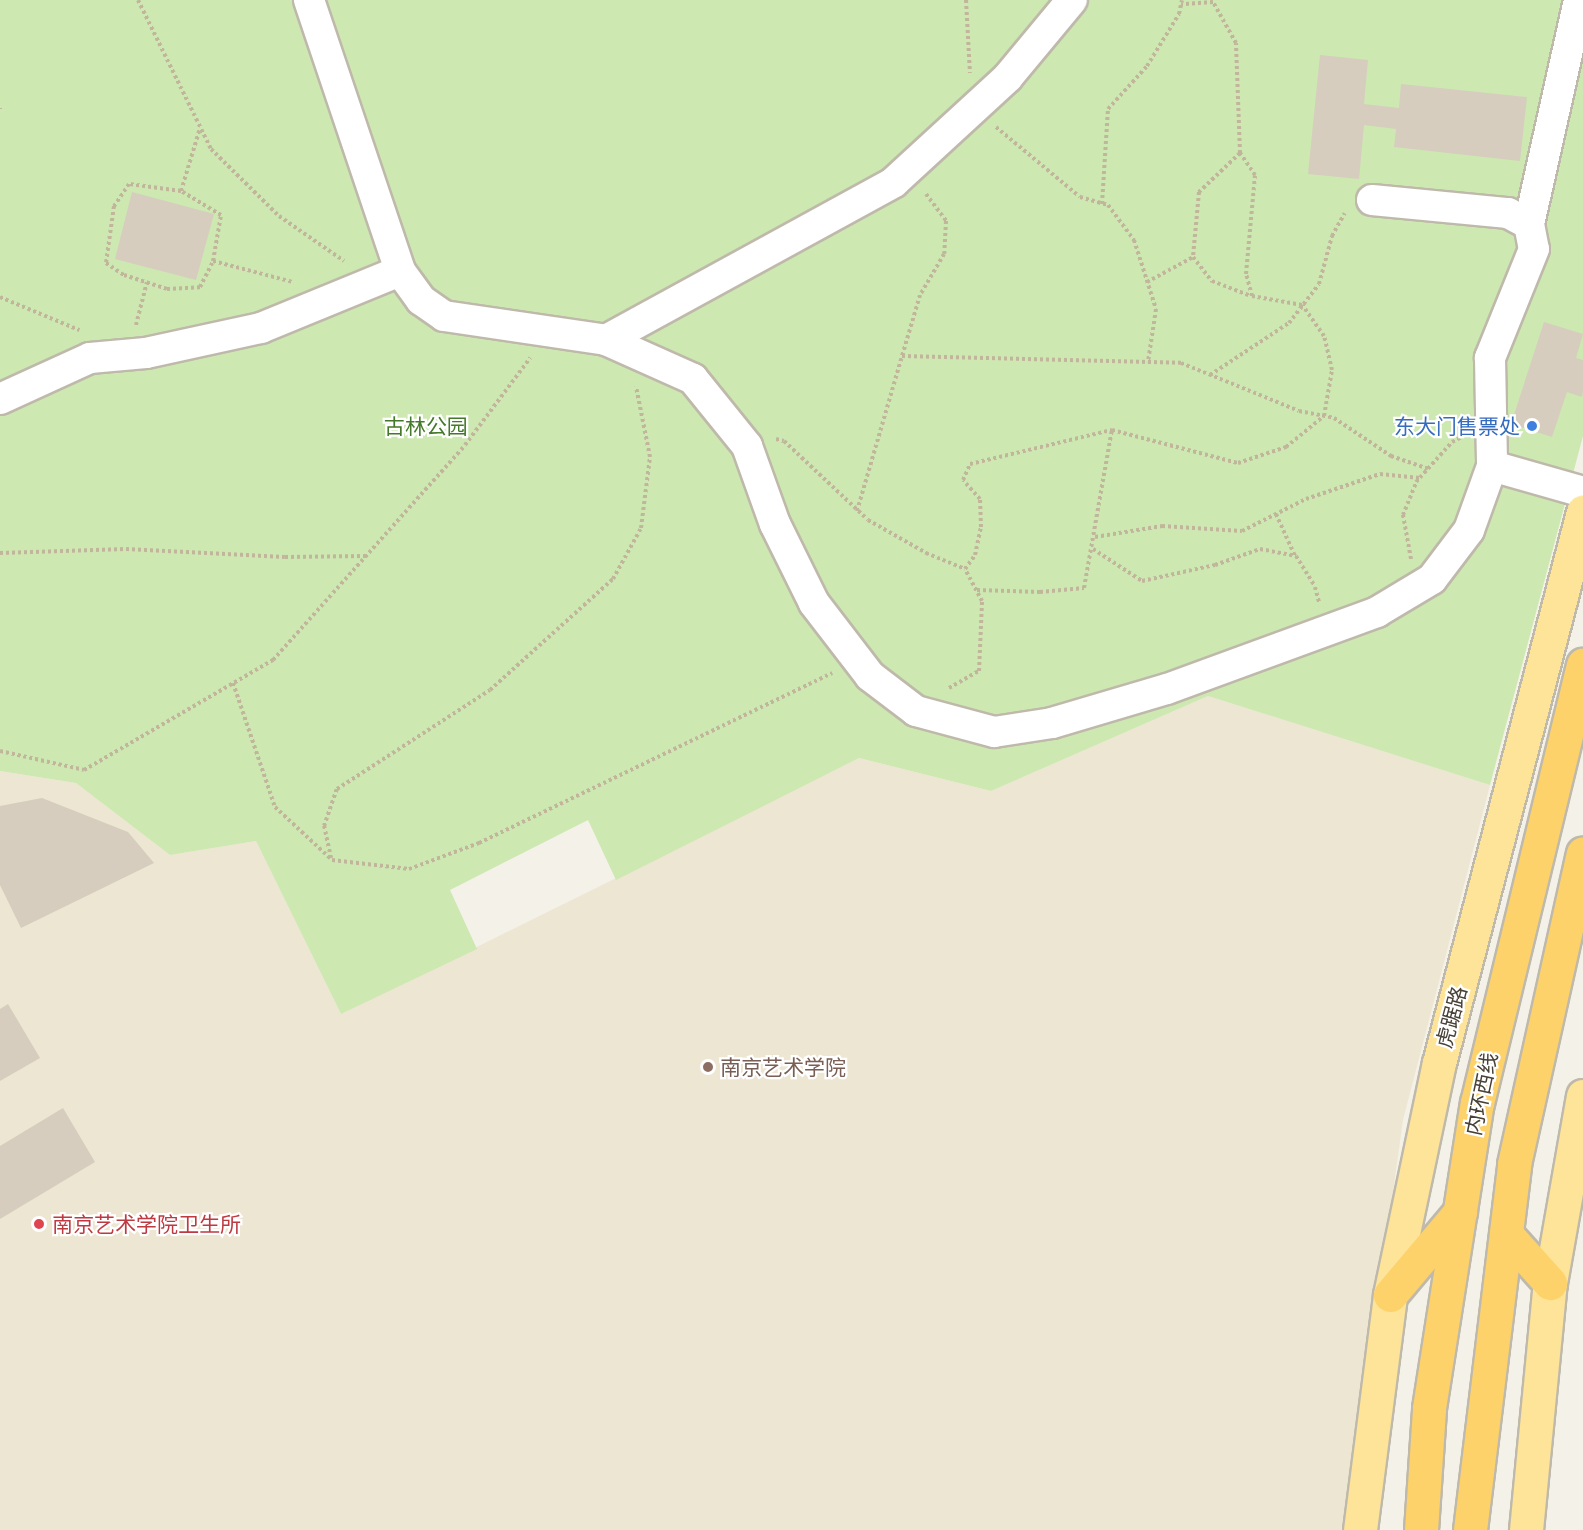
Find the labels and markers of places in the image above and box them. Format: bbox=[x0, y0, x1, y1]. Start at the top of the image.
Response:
place label: 东大门售票处 bbox=[1394, 413, 1520, 439]
marker: 东大门售票处 bbox=[1525, 419, 1539, 433]
place label: 南京艺术学院 bbox=[720, 1054, 846, 1080]
marker: 南京艺术学院 bbox=[701, 1060, 715, 1074]
place label: 南京艺术学院卫生所 bbox=[52, 1211, 241, 1237]
marker: 南京艺术学院卫生所 bbox=[30, 1215, 48, 1233]

